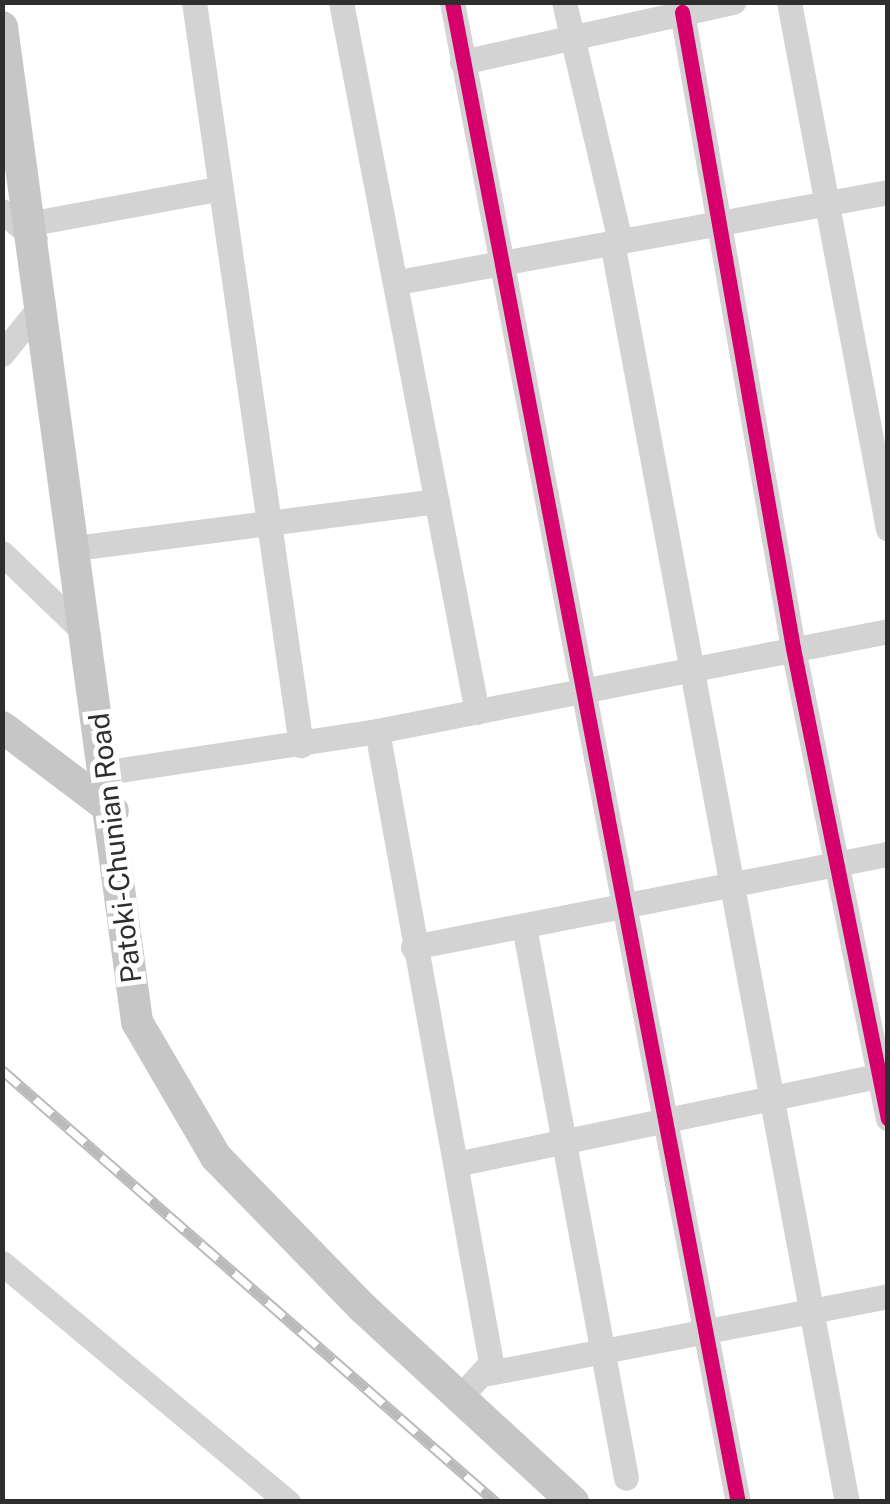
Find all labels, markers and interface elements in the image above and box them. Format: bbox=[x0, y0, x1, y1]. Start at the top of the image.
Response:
street label: Patoki-Chunian Road bbox=[82, 711, 148, 985]

